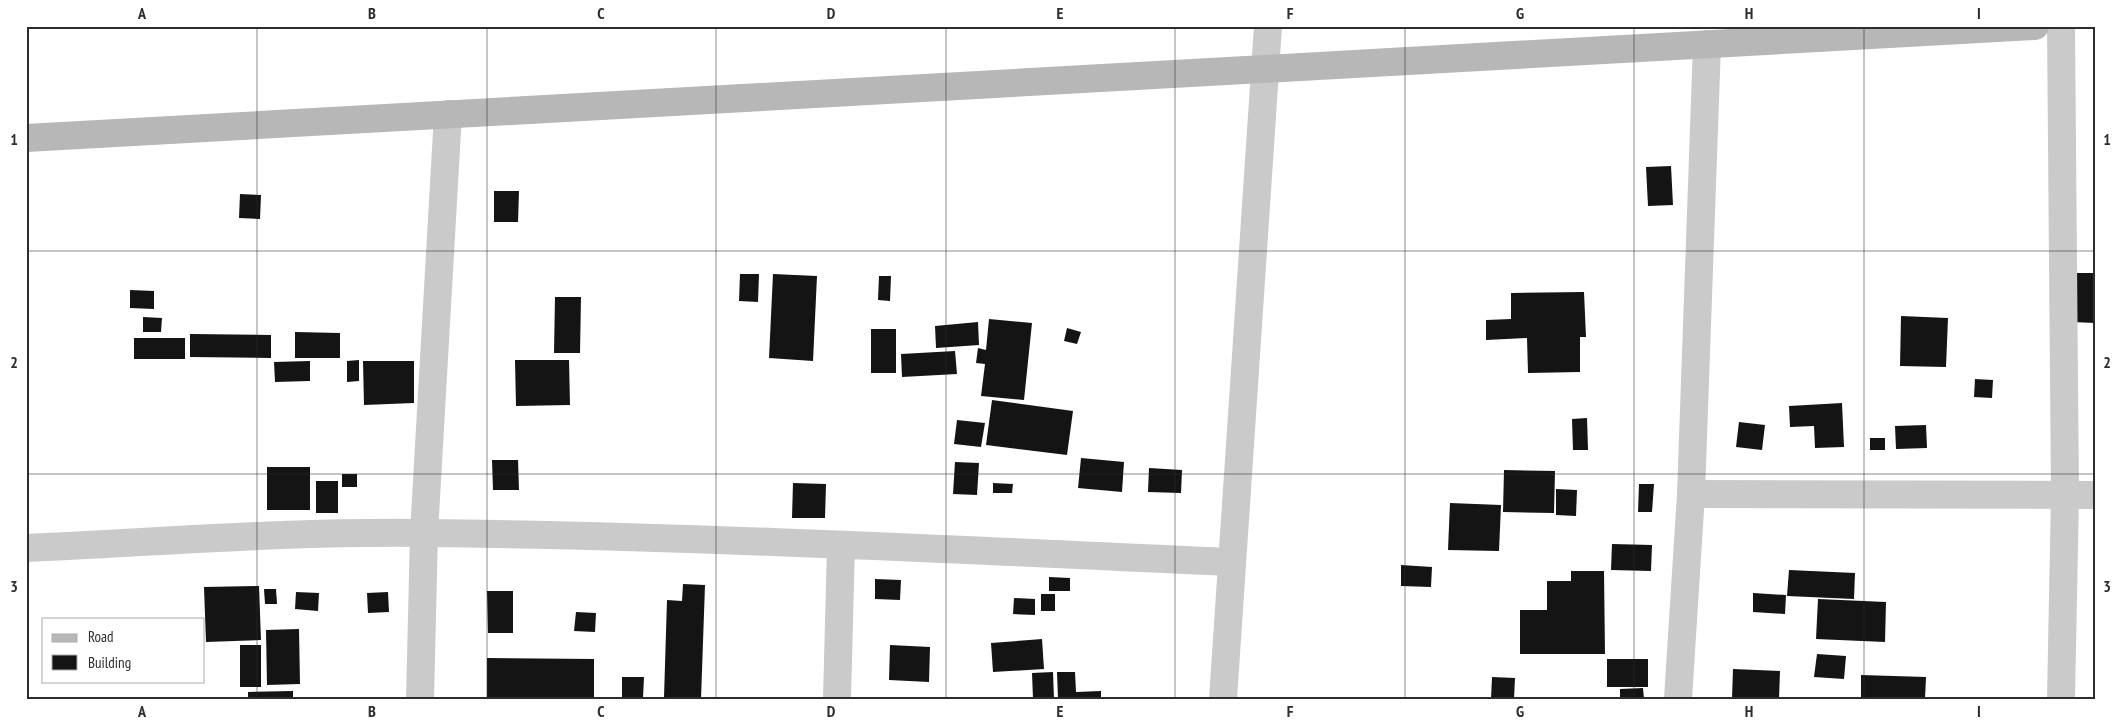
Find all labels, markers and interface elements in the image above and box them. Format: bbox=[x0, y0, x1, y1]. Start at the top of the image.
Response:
text: A bbox=[137, 3, 147, 23]
text: B bbox=[368, 3, 376, 23]
text: C bbox=[597, 3, 605, 23]
text: D bbox=[827, 3, 836, 23]
text: E bbox=[1057, 3, 1064, 23]
text: F bbox=[1287, 3, 1294, 23]
text: G bbox=[1516, 3, 1524, 23]
text: H bbox=[1745, 3, 1753, 23]
text: I bbox=[1977, 3, 1981, 23]
text: 1 bbox=[10, 129, 18, 149]
text: 1 bbox=[2103, 129, 2111, 149]
text: 2 bbox=[10, 352, 18, 372]
text: 2 bbox=[2103, 352, 2111, 372]
text: 3 bbox=[10, 576, 18, 596]
text: 3 bbox=[2103, 576, 2111, 596]
legend bbox=[42, 618, 205, 682]
text: Road bbox=[88, 627, 114, 646]
text: Building bbox=[88, 653, 131, 672]
text: A bbox=[137, 701, 147, 721]
text: B bbox=[368, 701, 376, 721]
text: C bbox=[597, 701, 605, 721]
text: D bbox=[827, 701, 836, 721]
text: E bbox=[1057, 701, 1064, 721]
text: F bbox=[1287, 701, 1294, 721]
text: G bbox=[1516, 701, 1524, 721]
text: H bbox=[1745, 701, 1753, 721]
text: I bbox=[1977, 701, 1981, 721]

